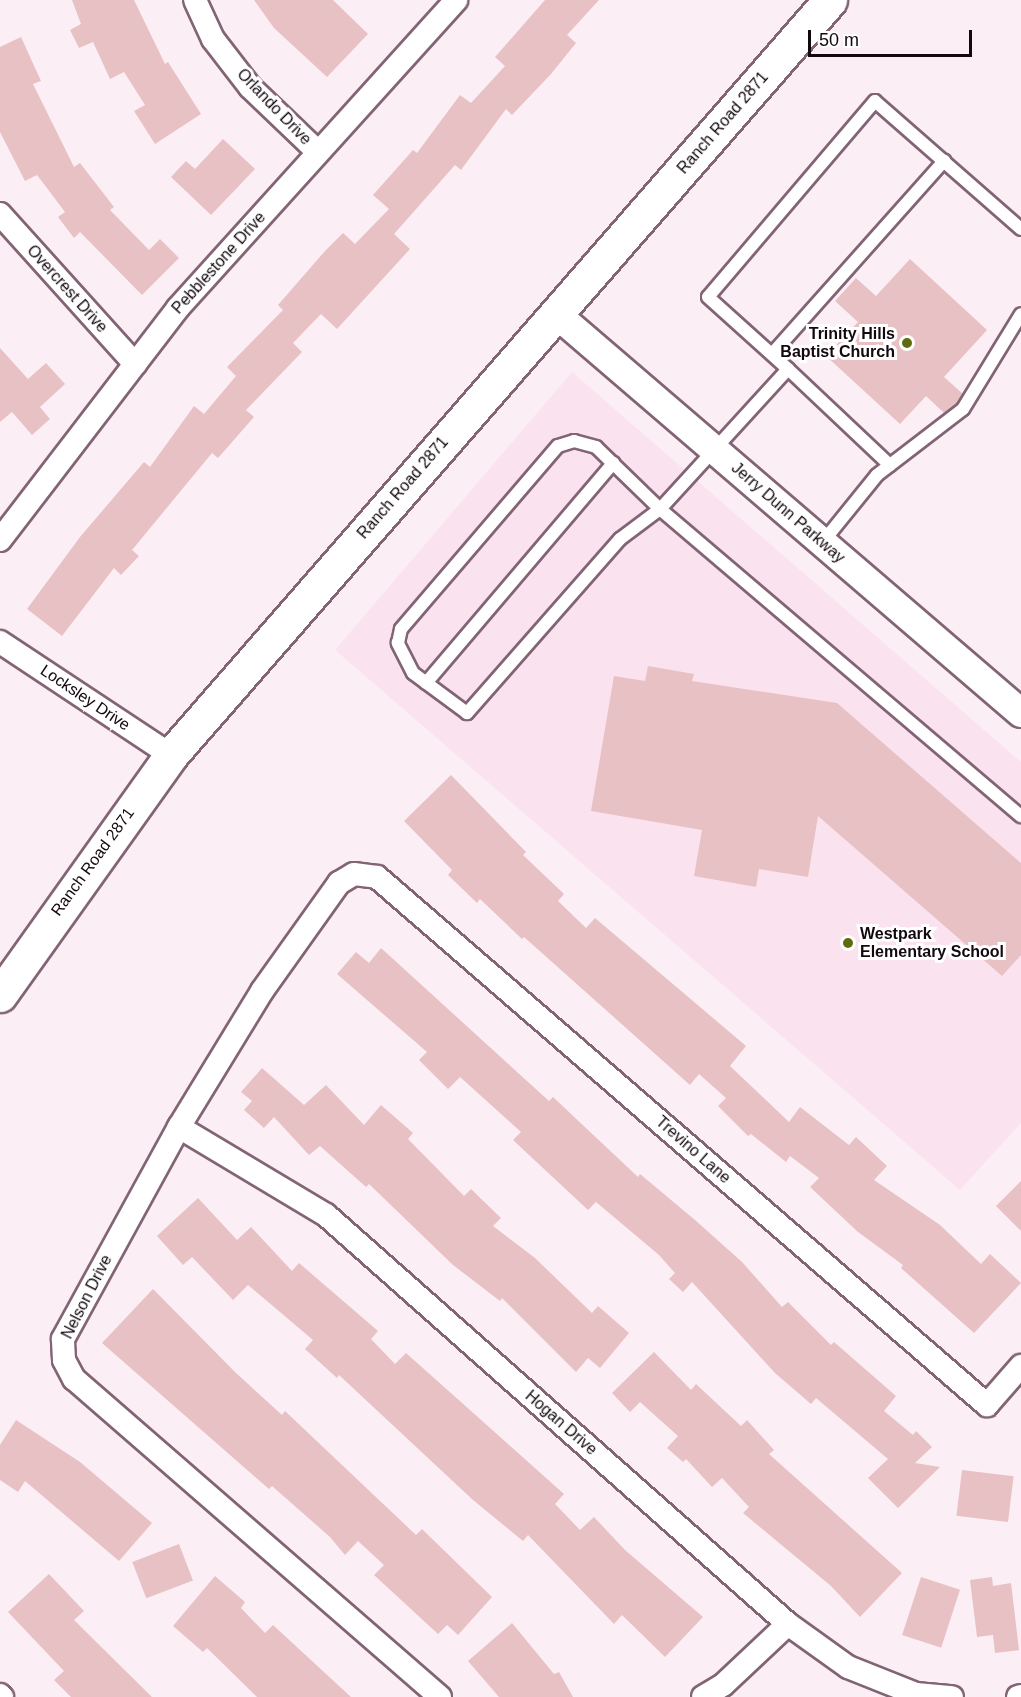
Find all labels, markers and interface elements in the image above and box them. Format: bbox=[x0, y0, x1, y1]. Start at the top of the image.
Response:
scale bar bbox=[811, 18, 974, 56]
text: 50 m bbox=[819, 30, 859, 50]
street label: Orlando Drive bbox=[233, 65, 315, 149]
street label: Ranch Road 2871 bbox=[673, 68, 773, 178]
street label: Pebblestone Drive bbox=[168, 208, 270, 318]
street label: Overcrest Drive bbox=[23, 241, 111, 337]
place label: Trinity Hills Baptist Church bbox=[780, 324, 895, 362]
marker: Trinity Hills Baptist Church bbox=[900, 336, 914, 350]
street label: Ranch Road 2871 bbox=[353, 433, 453, 543]
street label: Jerry Dunn Parkway bbox=[727, 459, 849, 567]
street label: Locksley Drive bbox=[37, 661, 133, 735]
street label: Ranch Road 2871 bbox=[47, 804, 139, 920]
place label: Westpark Elementary School bbox=[860, 924, 1004, 962]
marker: Westpark Elementary School bbox=[841, 936, 855, 950]
street label: Trevino Lane bbox=[652, 1112, 734, 1188]
street label: Nelson Drive bbox=[58, 1252, 116, 1342]
street label: Hogan Drive bbox=[521, 1387, 601, 1459]

